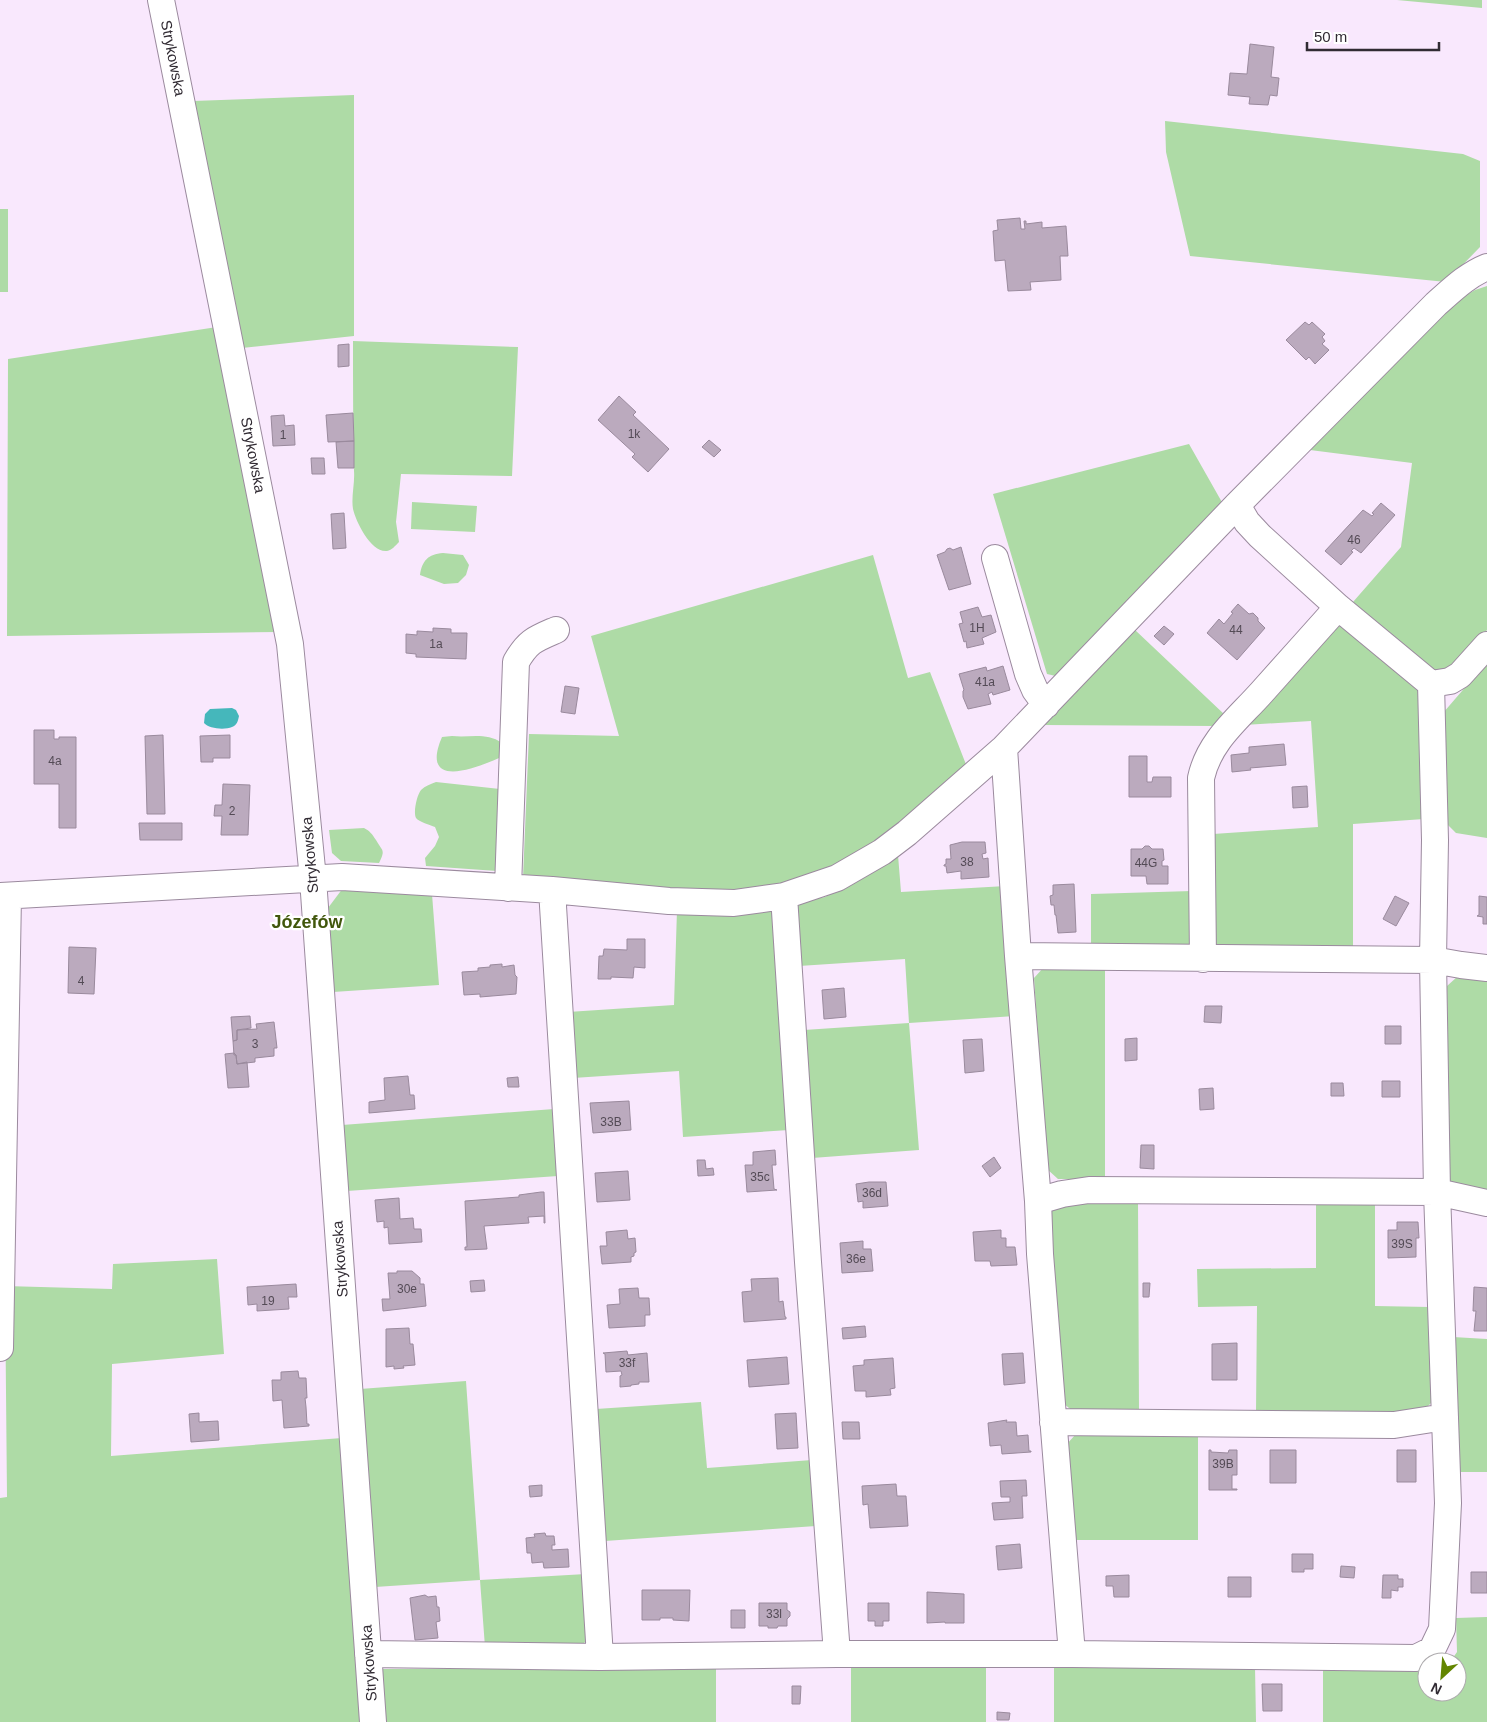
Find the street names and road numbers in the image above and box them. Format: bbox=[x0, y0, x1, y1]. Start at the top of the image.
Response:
street label: Strykowska bbox=[158, 19, 189, 98]
street label: Strykowska bbox=[238, 416, 269, 495]
street label: Strykowska bbox=[298, 815, 321, 894]
street label: Strykowska bbox=[328, 1220, 351, 1298]
street label: Strykowska bbox=[357, 1624, 380, 1702]

